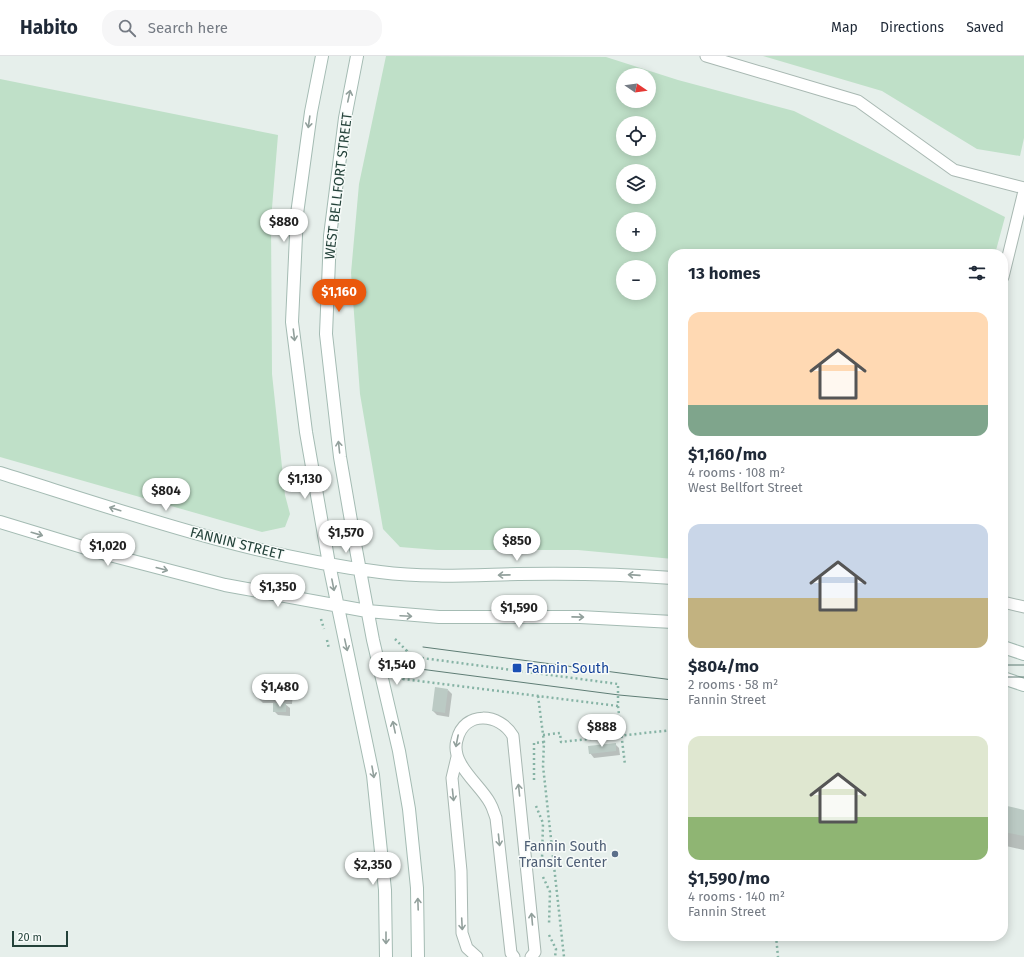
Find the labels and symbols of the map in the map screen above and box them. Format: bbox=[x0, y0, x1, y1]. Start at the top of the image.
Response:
north arrow bbox=[616, 68, 656, 108]
one-way arrow bbox=[346, 89, 354, 102]
street label: WEST BELLFORT STREET bbox=[321, 111, 356, 260]
one-way arrow bbox=[305, 115, 313, 128]
pin: $880 bbox=[260, 209, 308, 243]
pin: $1,160 bbox=[306, 279, 372, 313]
one-way arrow bbox=[290, 328, 298, 341]
one-way arrow bbox=[336, 441, 343, 454]
pin: $1,130 bbox=[272, 466, 338, 500]
pin: $804 bbox=[142, 478, 190, 512]
one-way arrow bbox=[109, 505, 122, 512]
pin: $1,570 bbox=[313, 520, 379, 554]
street label: FANNIN STREET bbox=[188, 524, 286, 564]
pin: $850 bbox=[493, 528, 541, 562]
one-way arrow bbox=[30, 531, 43, 538]
pin: $1,020 bbox=[75, 533, 141, 567]
one-way arrow bbox=[156, 566, 169, 574]
one-way arrow bbox=[498, 571, 511, 578]
one-way arrow bbox=[628, 571, 641, 578]
pin: $1,350 bbox=[245, 574, 311, 608]
one-way arrow bbox=[329, 578, 337, 591]
pin: $1,590 bbox=[486, 595, 552, 629]
one-way arrow bbox=[399, 612, 412, 619]
one-way arrow bbox=[571, 613, 584, 621]
one-way arrow bbox=[342, 638, 350, 651]
pin: $1,540 bbox=[364, 652, 430, 686]
place label: Fannin South bbox=[526, 660, 609, 677]
marker: Fannin South bbox=[511, 662, 523, 674]
pin: $1,480 bbox=[247, 674, 313, 708]
pin: $888 bbox=[578, 714, 626, 748]
one-way arrow bbox=[389, 721, 397, 734]
one-way arrow bbox=[453, 735, 461, 748]
one-way arrow bbox=[369, 765, 377, 778]
one-way arrow bbox=[516, 784, 523, 797]
one-way arrow bbox=[450, 788, 457, 801]
one-way arrow bbox=[495, 833, 503, 846]
place label: Fannin South Transit Center bbox=[519, 838, 608, 871]
marker: Fannin South Transit Center bbox=[610, 849, 620, 859]
pin: $2,350 bbox=[340, 852, 406, 886]
one-way arrow bbox=[414, 898, 422, 911]
one-way arrow bbox=[528, 913, 535, 926]
one-way arrow bbox=[458, 917, 466, 930]
scale bar bbox=[12, 929, 68, 948]
one-way arrow bbox=[382, 931, 390, 944]

